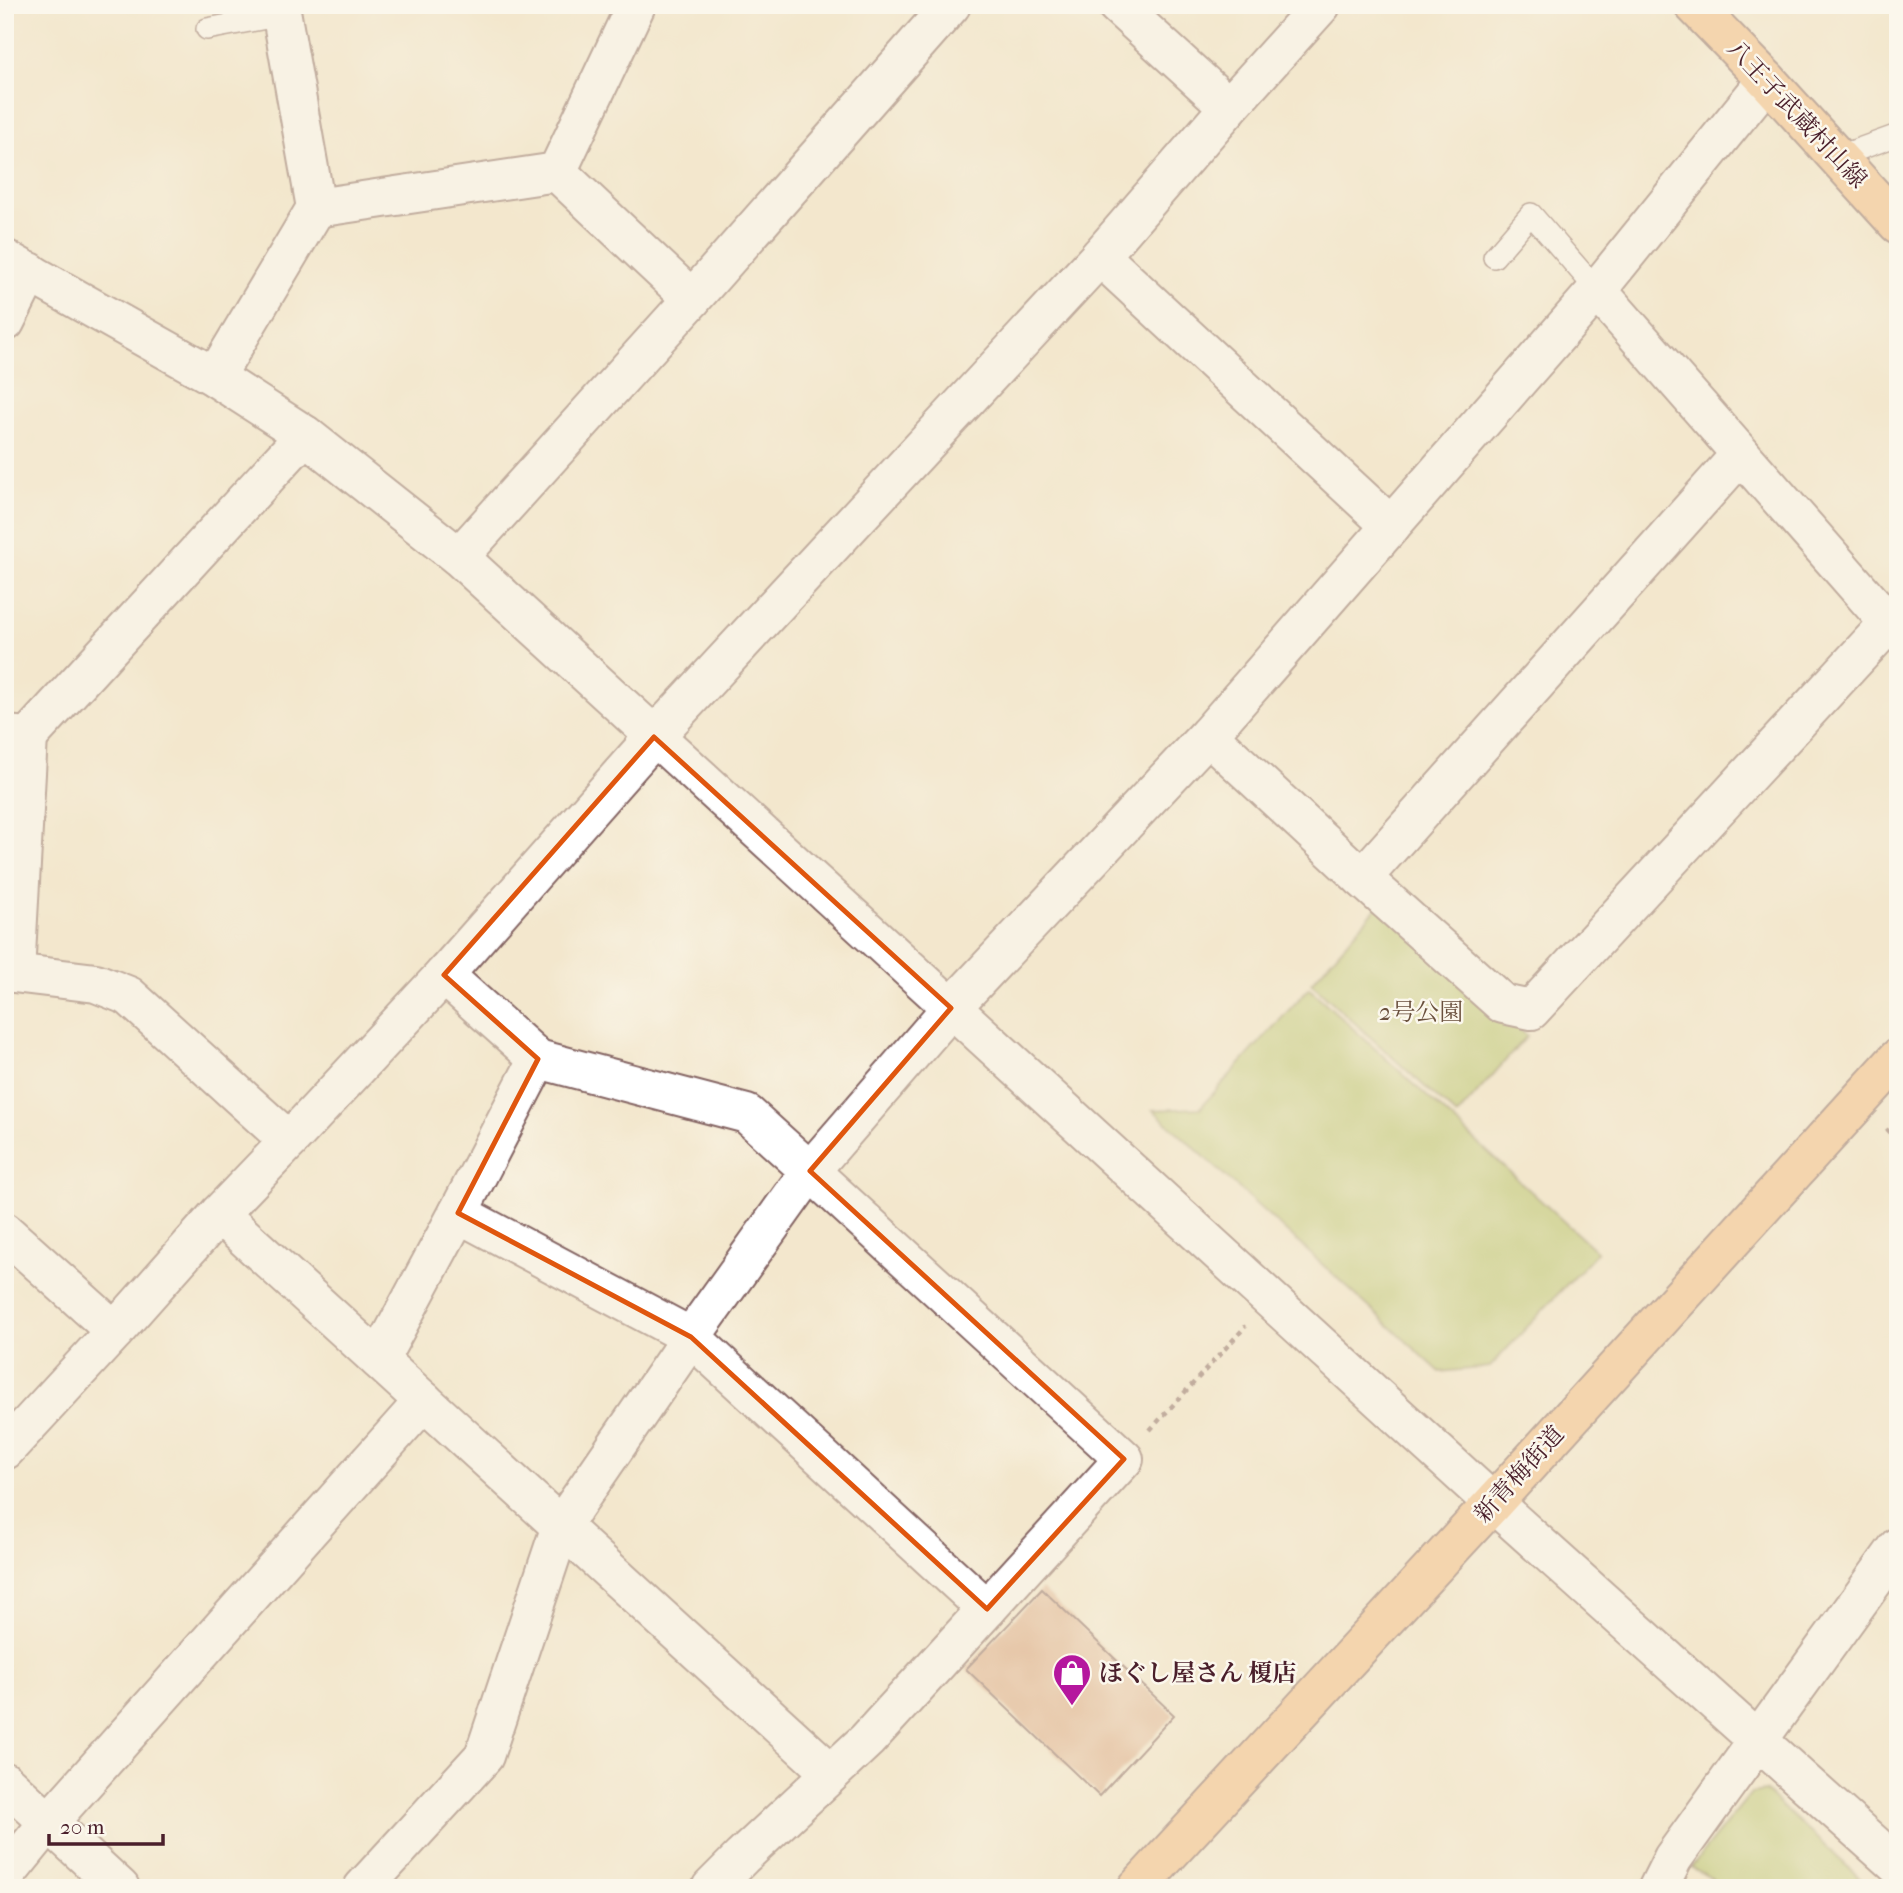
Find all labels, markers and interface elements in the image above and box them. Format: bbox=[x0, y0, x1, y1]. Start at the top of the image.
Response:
street label: 八王子武蔵村山線 bbox=[1721, 34, 1873, 194]
park label: 2号公園 bbox=[1379, 998, 1463, 1026]
street label: 新青梅街道 bbox=[1468, 1420, 1570, 1528]
shop icon: ほぐし屋さん 榎店 bbox=[1051, 1652, 1093, 1707]
place label: ほぐし屋さん 榎店 bbox=[1099, 1659, 1296, 1687]
scale bar bbox=[49, 1802, 163, 1846]
text: 20 m bbox=[60, 1815, 105, 1839]

